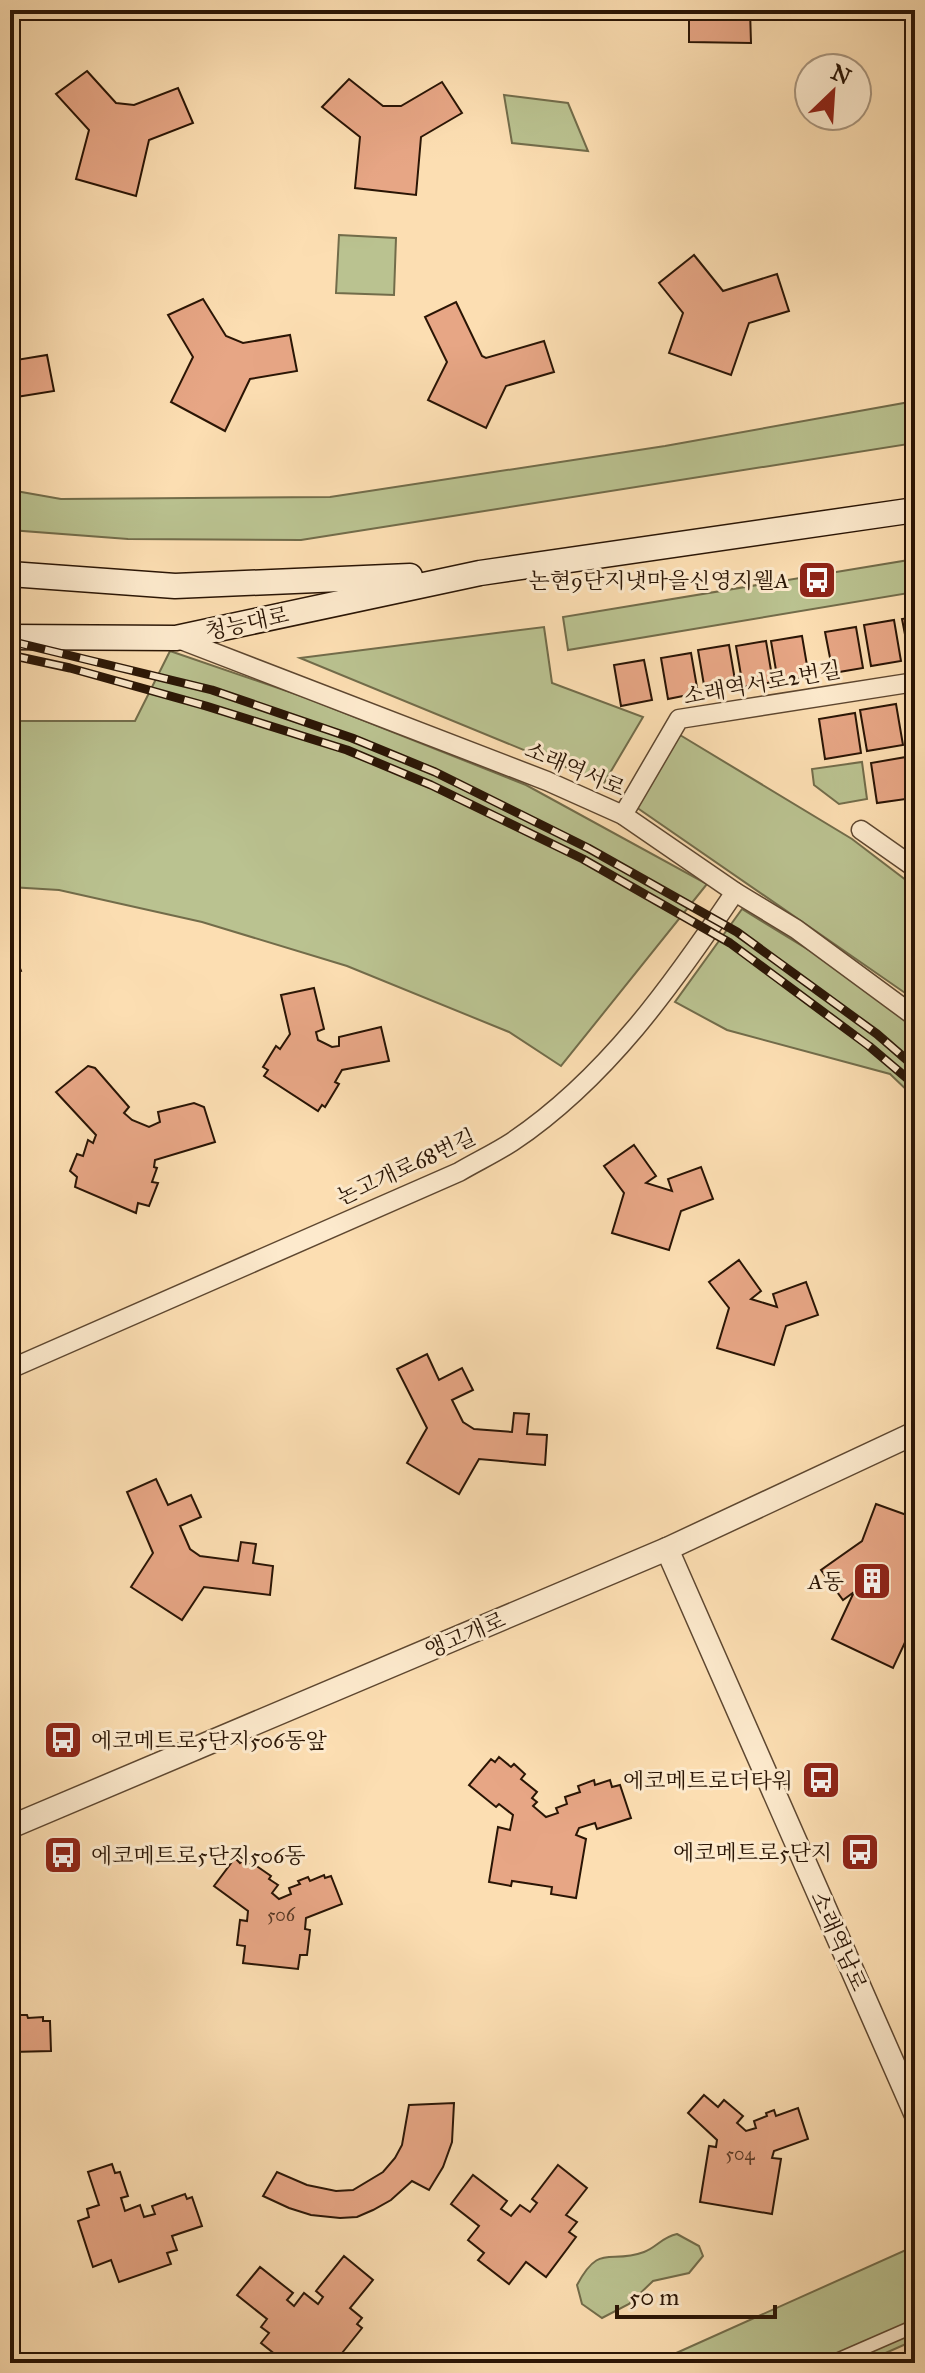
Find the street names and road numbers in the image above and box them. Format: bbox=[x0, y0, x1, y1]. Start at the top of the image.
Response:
street label: 청능대로 bbox=[203, 601, 291, 645]
street label: 소래역서로2번길 bbox=[681, 656, 843, 710]
street label: 소래역서로 bbox=[521, 736, 629, 802]
street label: 논고개로68번길 bbox=[332, 1123, 480, 1211]
street label: 앵고개로 bbox=[421, 1606, 509, 1664]
street label: 소래역남로 bbox=[805, 1887, 873, 1995]

